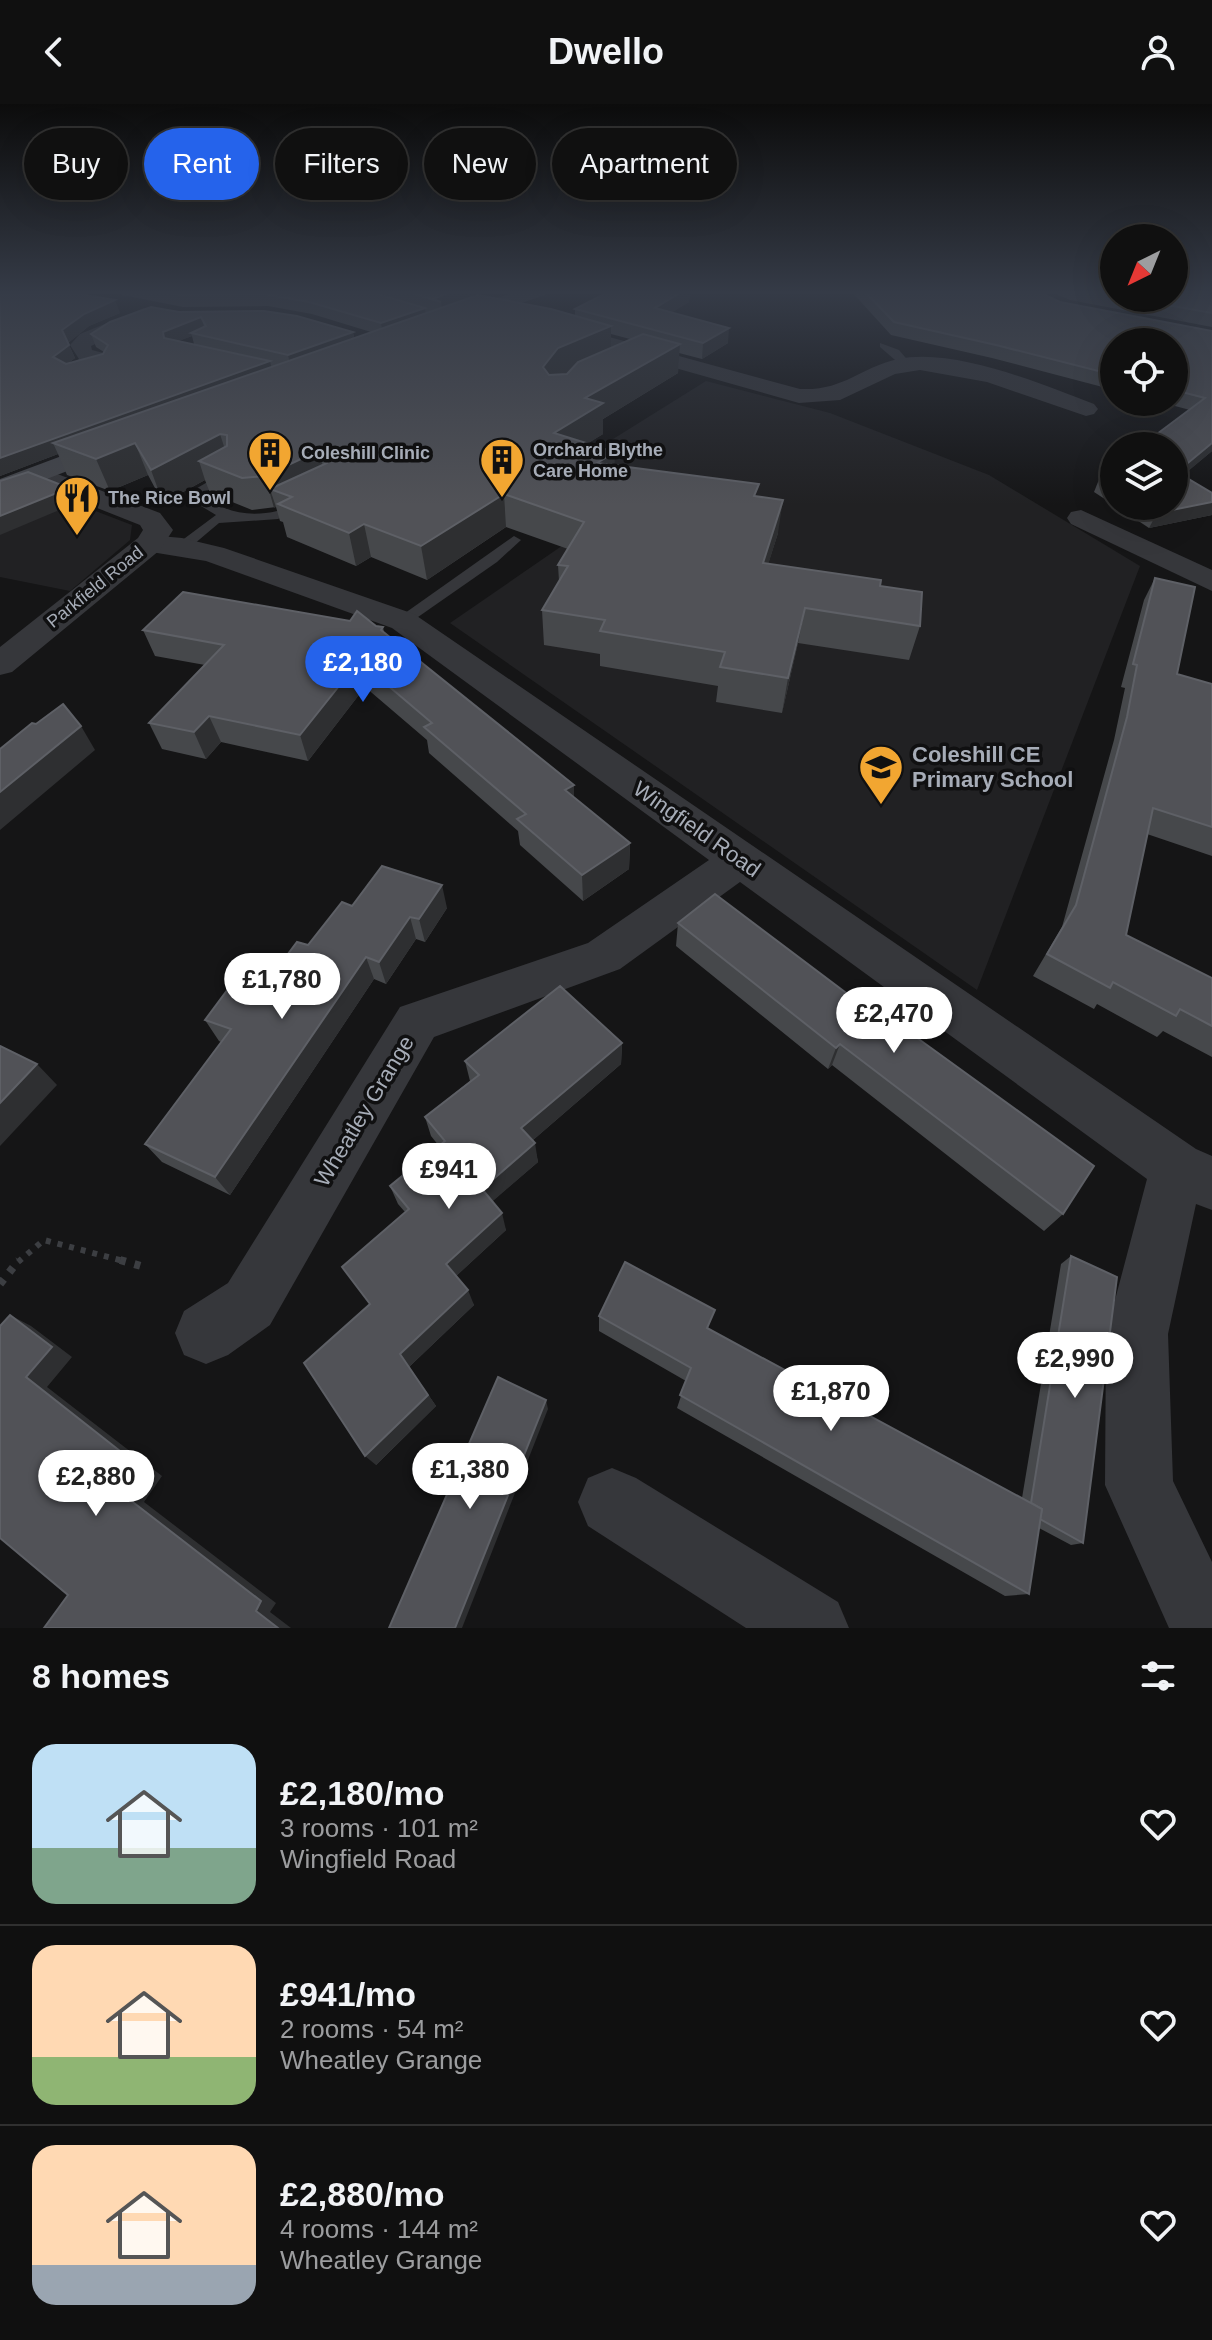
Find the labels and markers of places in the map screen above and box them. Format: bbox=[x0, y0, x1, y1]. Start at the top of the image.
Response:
building icon: Coleshill Clinic bbox=[246, 429, 294, 492]
building icon: Orchard Blythe Care Home bbox=[478, 436, 526, 499]
place label: Orchard Blythe Care Home bbox=[533, 440, 663, 481]
place label: Coleshill Clinic bbox=[301, 443, 430, 463]
restaurant icon: The Rice Bowl bbox=[53, 474, 101, 537]
place label: The Rice Bowl bbox=[108, 488, 231, 508]
pin: £2,180 bbox=[298, 636, 428, 704]
place label: Coleshill CE Primary School bbox=[912, 742, 1073, 792]
school or university icon: Coleshill CE Primary School bbox=[857, 743, 905, 806]
pin: £1,780 bbox=[217, 953, 347, 1021]
pin: £2,470 bbox=[829, 987, 959, 1055]
pin: £941 bbox=[402, 1143, 496, 1211]
pin: £2,990 bbox=[1010, 1332, 1140, 1400]
pin: £1,870 bbox=[766, 1365, 896, 1433]
pin: £1,380 bbox=[405, 1443, 535, 1511]
pin: £2,880 bbox=[31, 1450, 161, 1518]

